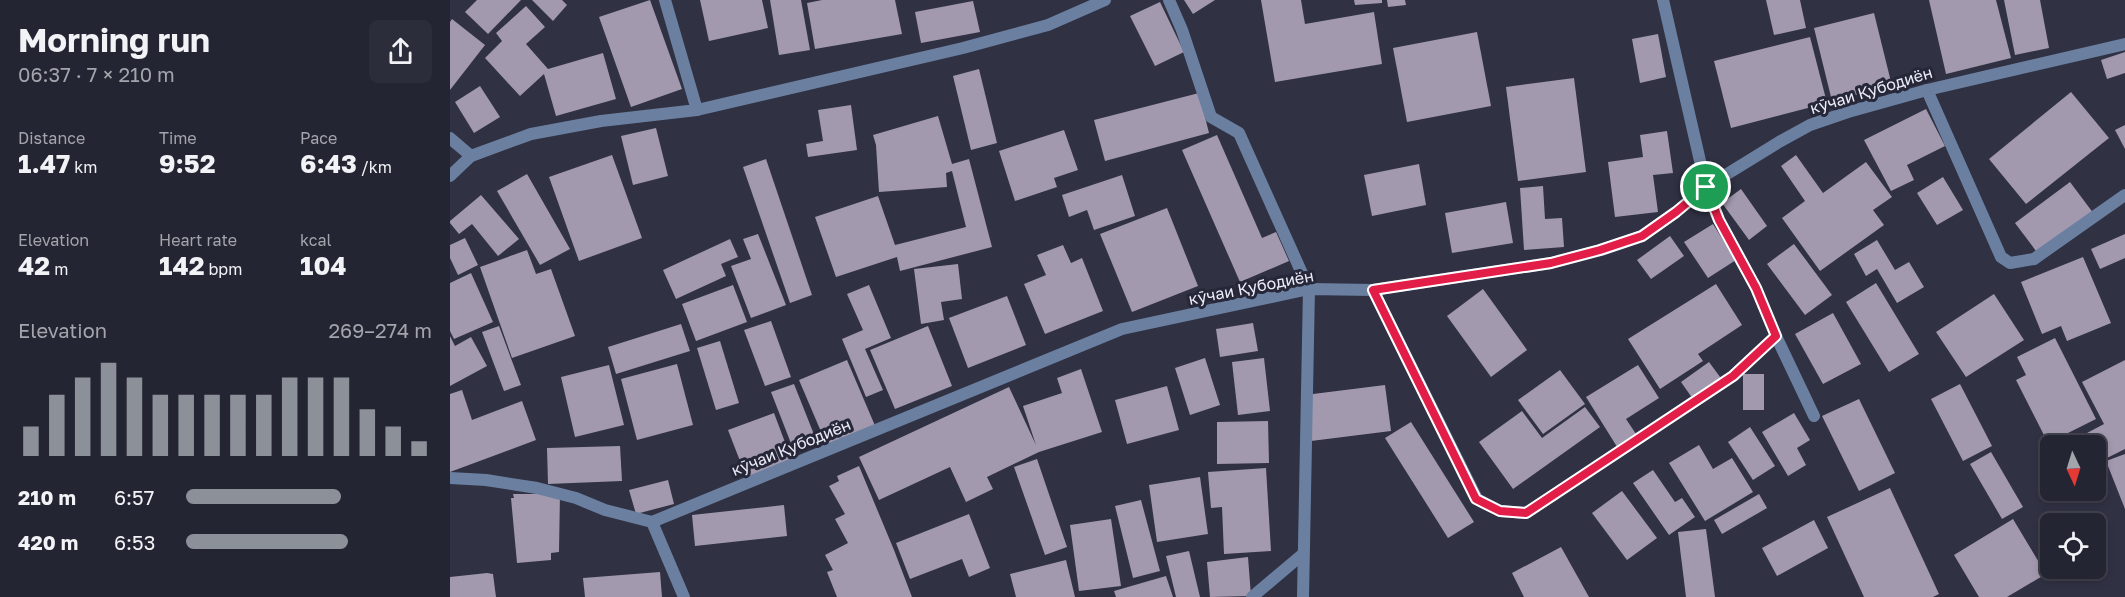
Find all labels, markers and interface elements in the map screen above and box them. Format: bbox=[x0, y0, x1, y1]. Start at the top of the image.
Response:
text: Morning run bbox=[18, 20, 210, 59]
button: share bbox=[369, 20, 432, 83]
text: 06:37 · 7 × 210 m bbox=[18, 62, 175, 86]
street label: кӯчаи Қубодиён bbox=[1807, 62, 1935, 118]
text: Distance bbox=[18, 128, 85, 148]
text: Time bbox=[159, 128, 197, 148]
text: Pace bbox=[300, 128, 337, 148]
text: 1.47 bbox=[18, 148, 70, 179]
text: 9:52 bbox=[159, 148, 216, 179]
text: 6:43 bbox=[300, 148, 357, 179]
text: km bbox=[70, 157, 97, 177]
text: /km bbox=[357, 157, 392, 177]
pin bbox=[1680, 161, 1731, 212]
icon: arrive bbox=[1689, 170, 1722, 203]
text: Elevation bbox=[18, 230, 89, 250]
text: Heart rate bbox=[159, 230, 237, 250]
text: kcal bbox=[300, 230, 332, 250]
text: 42 bbox=[18, 250, 50, 281]
text: 142 bbox=[159, 250, 205, 281]
text: 104 bbox=[300, 250, 347, 281]
text: m bbox=[50, 259, 68, 279]
text: bpm bbox=[205, 259, 242, 279]
street label: кӯчаи Қубодиён bbox=[1187, 265, 1315, 309]
text: Elevation bbox=[18, 318, 107, 342]
text: 269–274 m bbox=[329, 318, 432, 342]
street label: кӯчаи Қубодиён bbox=[728, 414, 854, 480]
north arrow bbox=[2040, 435, 2106, 501]
map controls bbox=[2040, 435, 2106, 579]
text: 210 m bbox=[18, 485, 76, 509]
text: 6:57 bbox=[114, 485, 154, 509]
button: locate bbox=[2040, 513, 2106, 579]
text: 420 m bbox=[18, 530, 78, 554]
text: 6:53 bbox=[114, 530, 155, 554]

